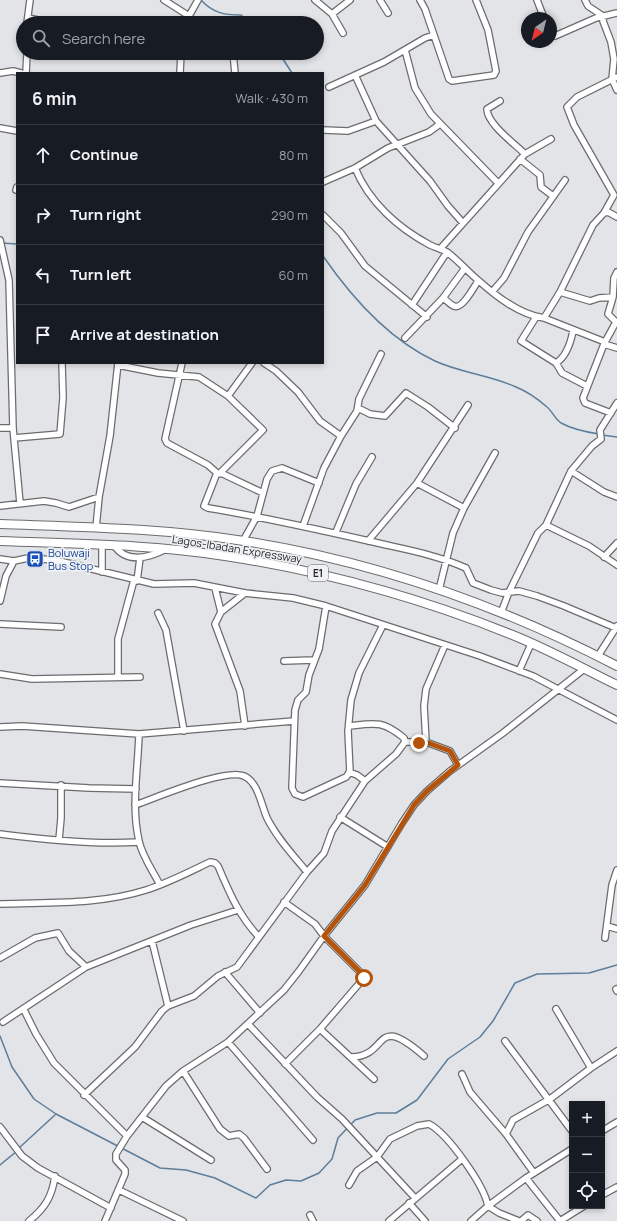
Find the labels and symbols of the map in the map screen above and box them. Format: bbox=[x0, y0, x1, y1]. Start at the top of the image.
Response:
north arrow bbox=[521, 12, 557, 48]
street label: Lagos-Ibadan Expressway bbox=[171, 531, 303, 566]
place label: Boluwaji Bus Stop bbox=[48, 545, 94, 573]
bus stop icon: Boluwaji Bus Stop bbox=[25, 549, 45, 569]
road number: E1 bbox=[308, 565, 328, 581]
route end bbox=[410, 734, 428, 752]
route start bbox=[355, 969, 373, 987]

